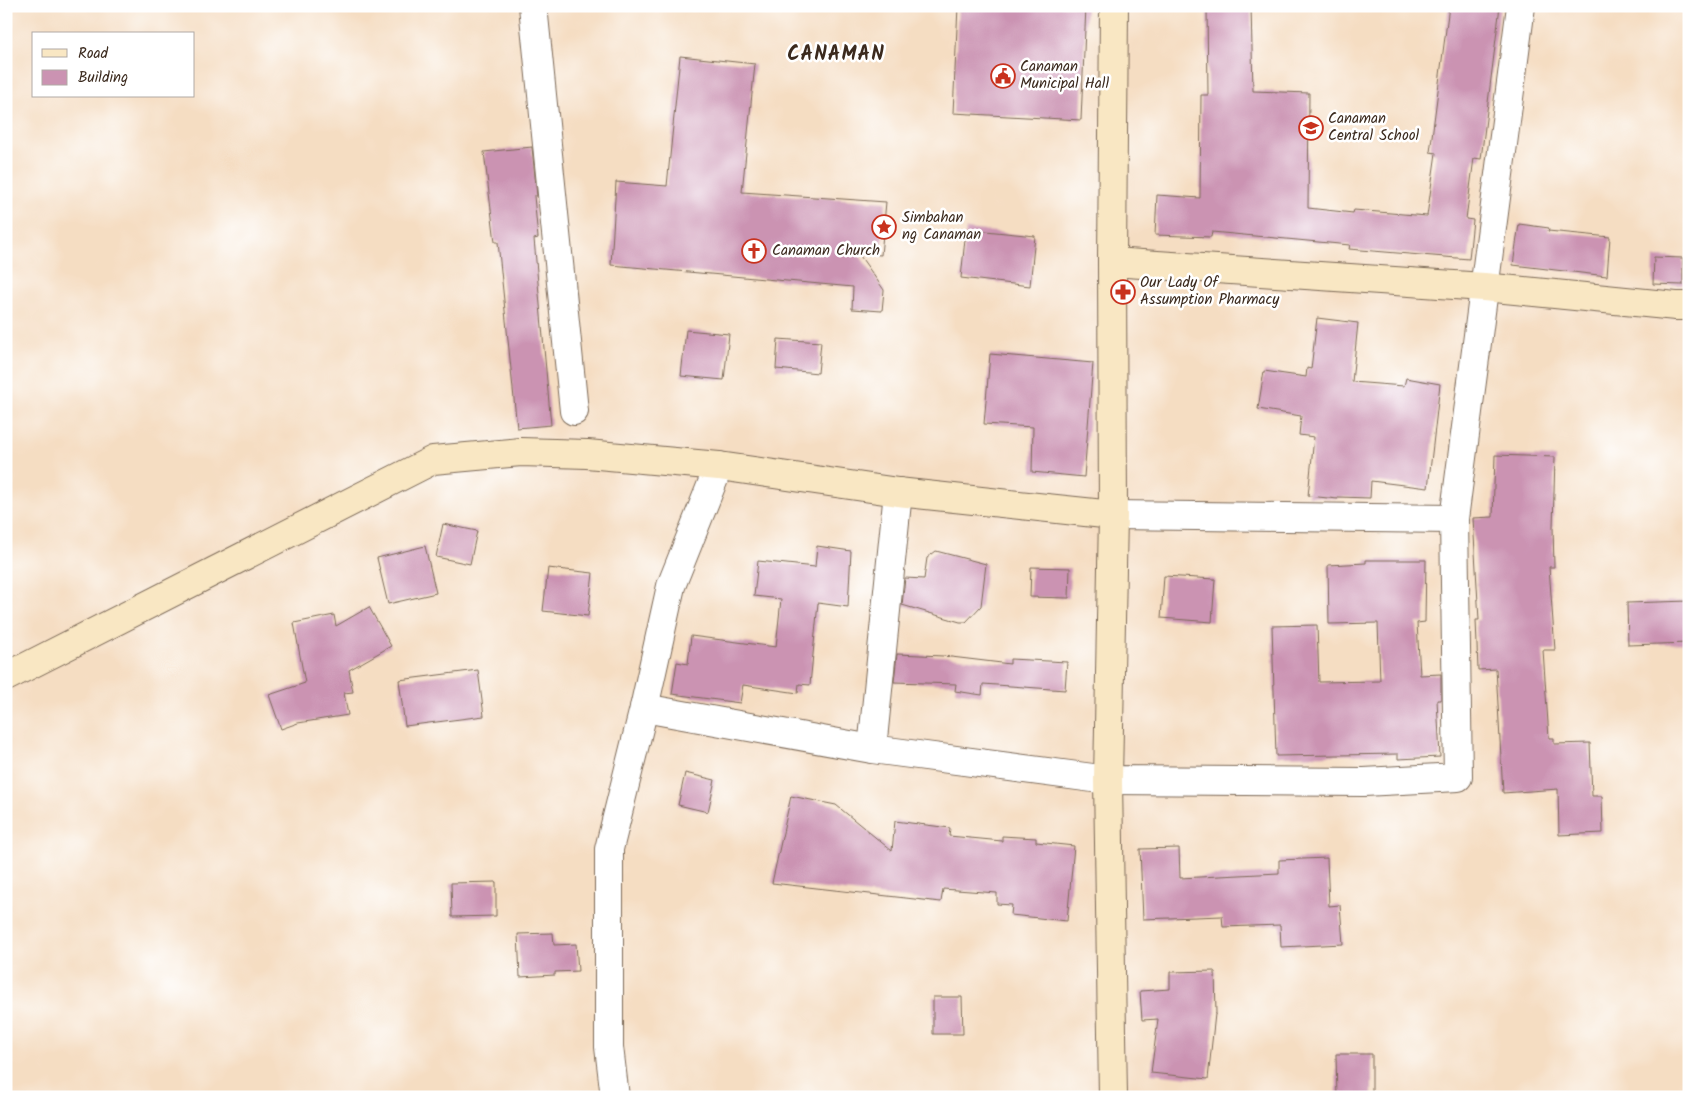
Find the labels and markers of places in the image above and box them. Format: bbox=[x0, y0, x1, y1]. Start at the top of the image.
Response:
place label: Canaman Municipal Hall bbox=[1020, 55, 1110, 96]
public building icon: Canaman Municipal Hall bbox=[990, 63, 1016, 89]
place label: Canaman Central School bbox=[1328, 107, 1419, 148]
school or university icon: Canaman Central School bbox=[1298, 115, 1324, 141]
place label: Simbahan ng Canaman bbox=[902, 206, 981, 247]
place icon: Simbahan ng Canaman bbox=[871, 214, 897, 240]
church icon: Canaman Church bbox=[741, 238, 767, 264]
place label: Canaman Church bbox=[772, 239, 880, 263]
place label: Our Lady Of Assumption Pharmacy bbox=[1140, 271, 1280, 312]
pharmacy icon: Our Lady Of Assumption Pharmacy bbox=[1110, 279, 1136, 305]

